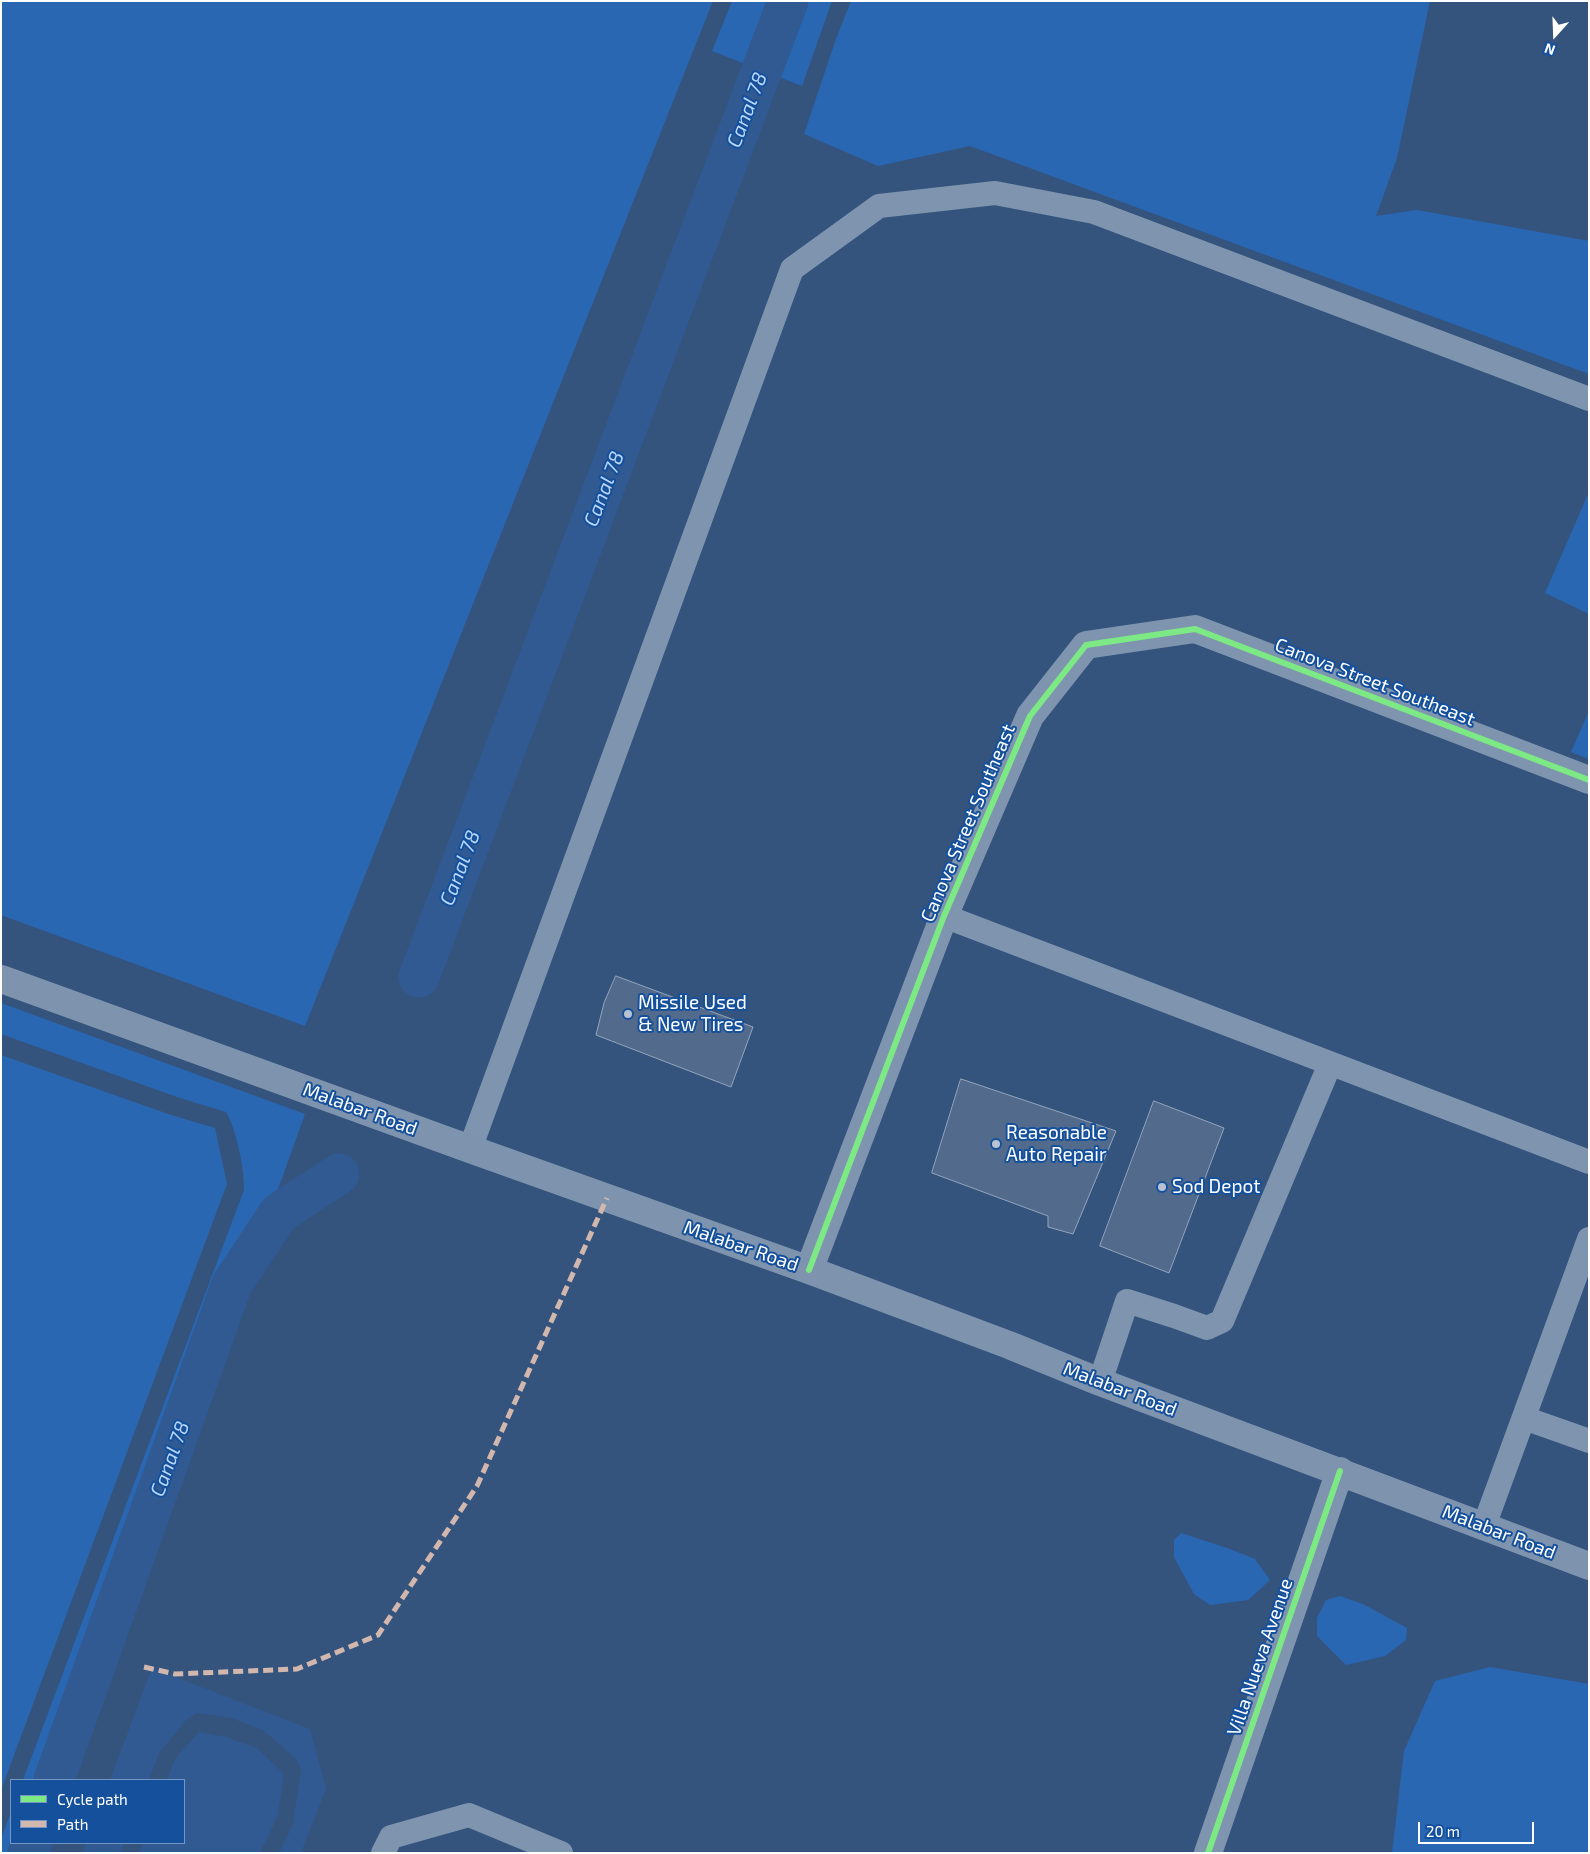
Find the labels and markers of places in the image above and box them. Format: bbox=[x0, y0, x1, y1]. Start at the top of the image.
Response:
place label: Missile Used & New Tires bbox=[638, 992, 747, 1036]
marker: Missile Used & New Tires bbox=[622, 1008, 634, 1020]
place label: Reasonable Auto Repair bbox=[1006, 1122, 1107, 1166]
marker: Reasonable Auto Repair bbox=[990, 1138, 1002, 1150]
place label: Sod Depot bbox=[1172, 1176, 1260, 1198]
marker: Sod Depot bbox=[1156, 1181, 1168, 1193]

